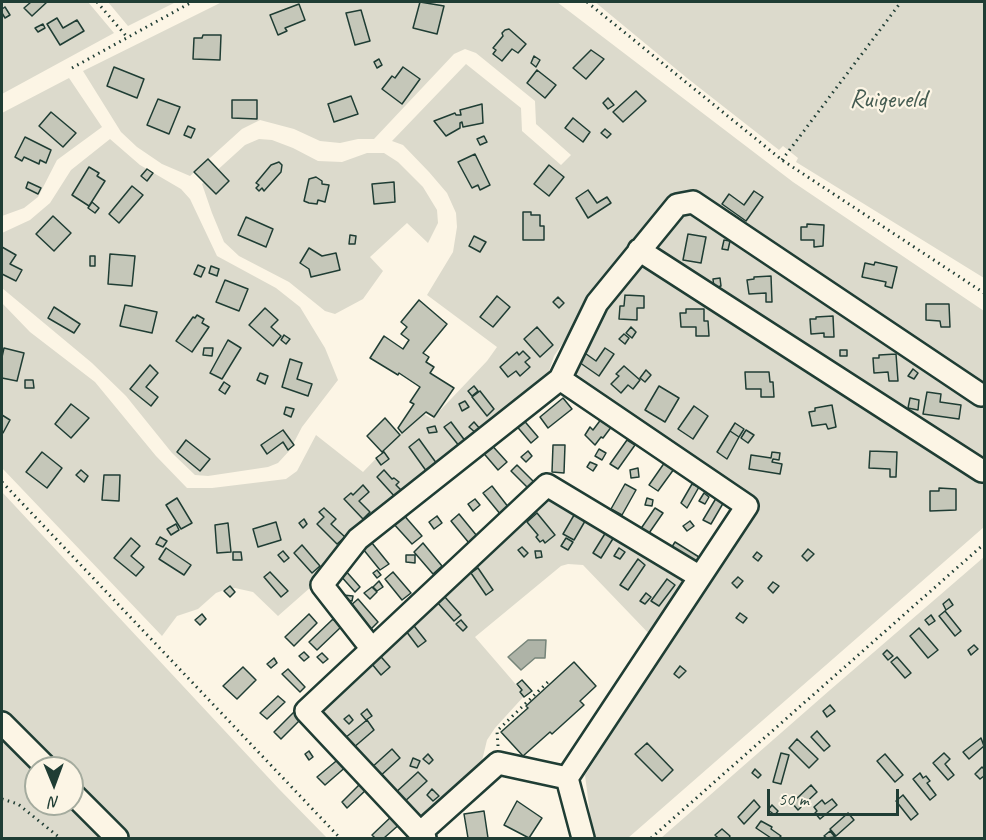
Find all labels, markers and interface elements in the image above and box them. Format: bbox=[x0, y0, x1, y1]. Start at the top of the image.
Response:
park label: Ruigeveld bbox=[849, 84, 927, 116]
north arrow bbox=[24, 756, 84, 816]
scale bar bbox=[770, 777, 902, 815]
text: 50 m bbox=[778, 788, 809, 810]
text: N bbox=[49, 792, 59, 812]

